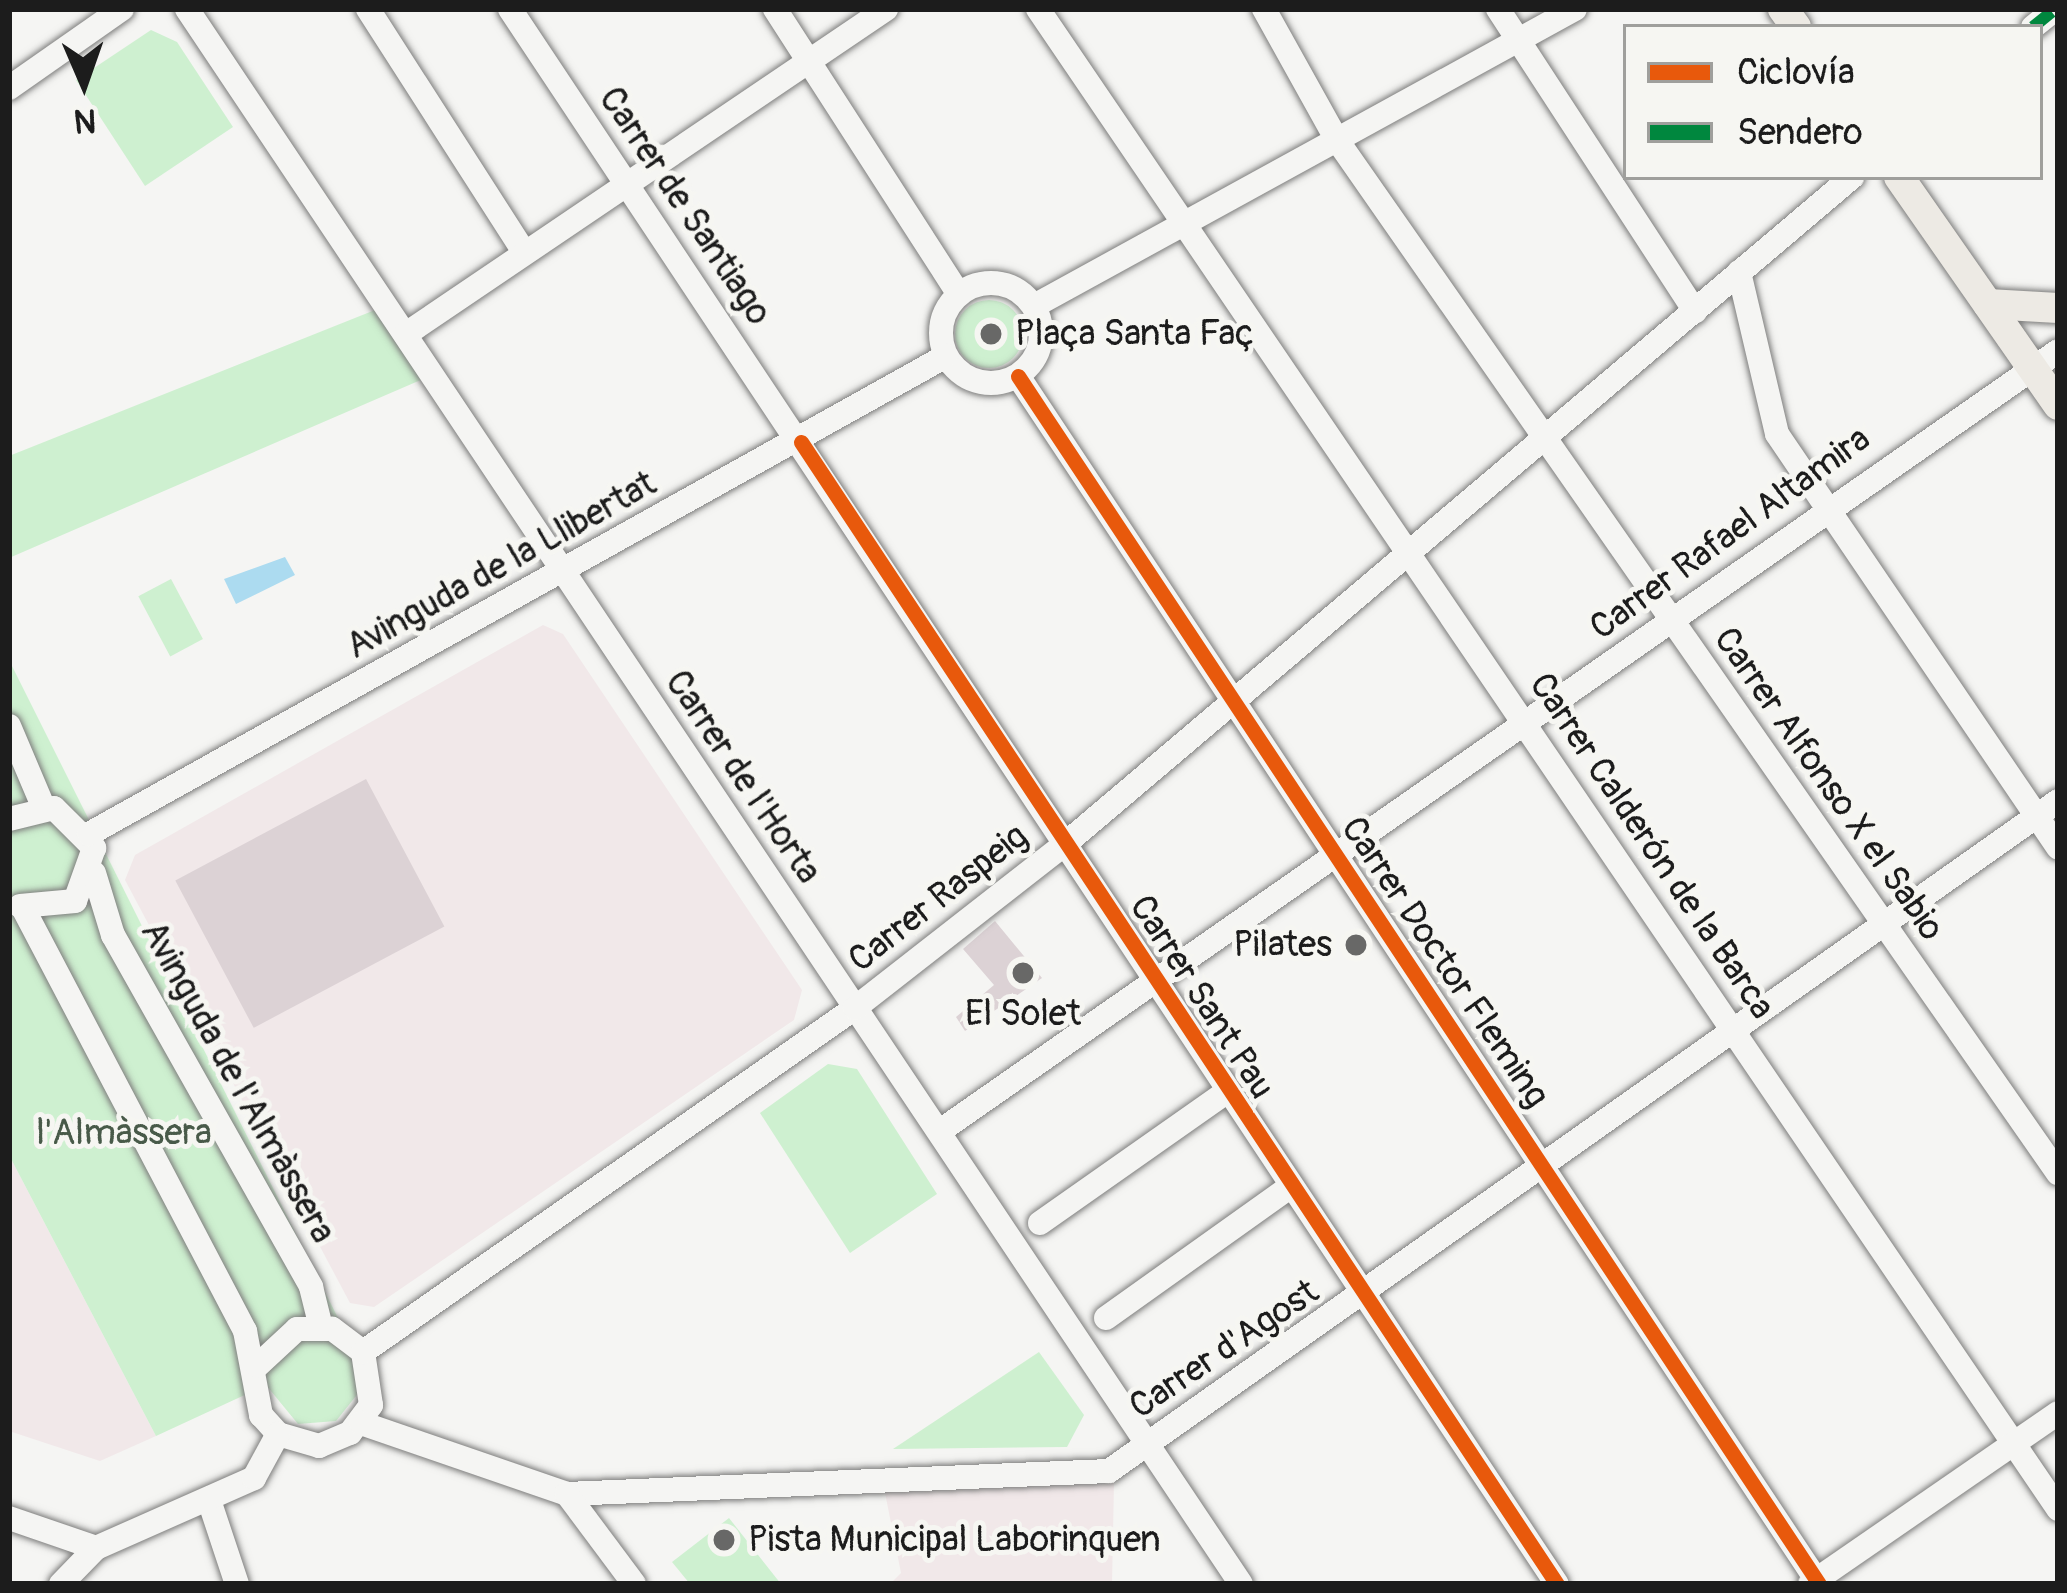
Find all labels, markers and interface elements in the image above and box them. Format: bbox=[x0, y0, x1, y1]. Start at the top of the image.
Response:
north arrow bbox=[24, 24, 144, 144]
legend bbox=[1623, 24, 2043, 180]
text: Ciclovía bbox=[1737, 50, 1855, 95]
street label: Carrer de Santiago bbox=[589, 79, 781, 333]
text: N bbox=[73, 100, 97, 141]
text: Sendero bbox=[1737, 110, 1863, 155]
place label: Plaça Santa Faç bbox=[1015, 312, 1254, 356]
marker: Plaça Santa Faç bbox=[978, 321, 1004, 347]
street label: Carrer Rafael Altamira bbox=[1582, 417, 1878, 649]
street label: Avinguda de la Llibertat bbox=[339, 462, 663, 668]
street label: Carrer Alfonso X el Sabio bbox=[1705, 619, 1953, 949]
street label: Carrer de l'Horta bbox=[656, 662, 830, 892]
street label: Carrer Calderón de la Barca bbox=[1520, 665, 1784, 1027]
street label: Carrer Doctor Fleming bbox=[1332, 808, 1558, 1116]
street label: Carrer Raspeig bbox=[840, 815, 1036, 981]
street label: Carrer Sant Pau bbox=[1120, 887, 1284, 1107]
street label: Avinguda de l'Almàssera bbox=[132, 913, 344, 1251]
place label: Pilates bbox=[1233, 923, 1332, 967]
marker: Pilates bbox=[1343, 932, 1369, 958]
marker: El Solet bbox=[1010, 960, 1036, 986]
place label: El Solet bbox=[965, 992, 1081, 1036]
park label: l'Almàssera bbox=[36, 1111, 212, 1155]
street label: Carrer d'Agost bbox=[1121, 1270, 1327, 1428]
place label: Pista Municipal Laborinquen bbox=[748, 1518, 1161, 1562]
marker: Pista Municipal Laborinquen bbox=[711, 1527, 737, 1553]

